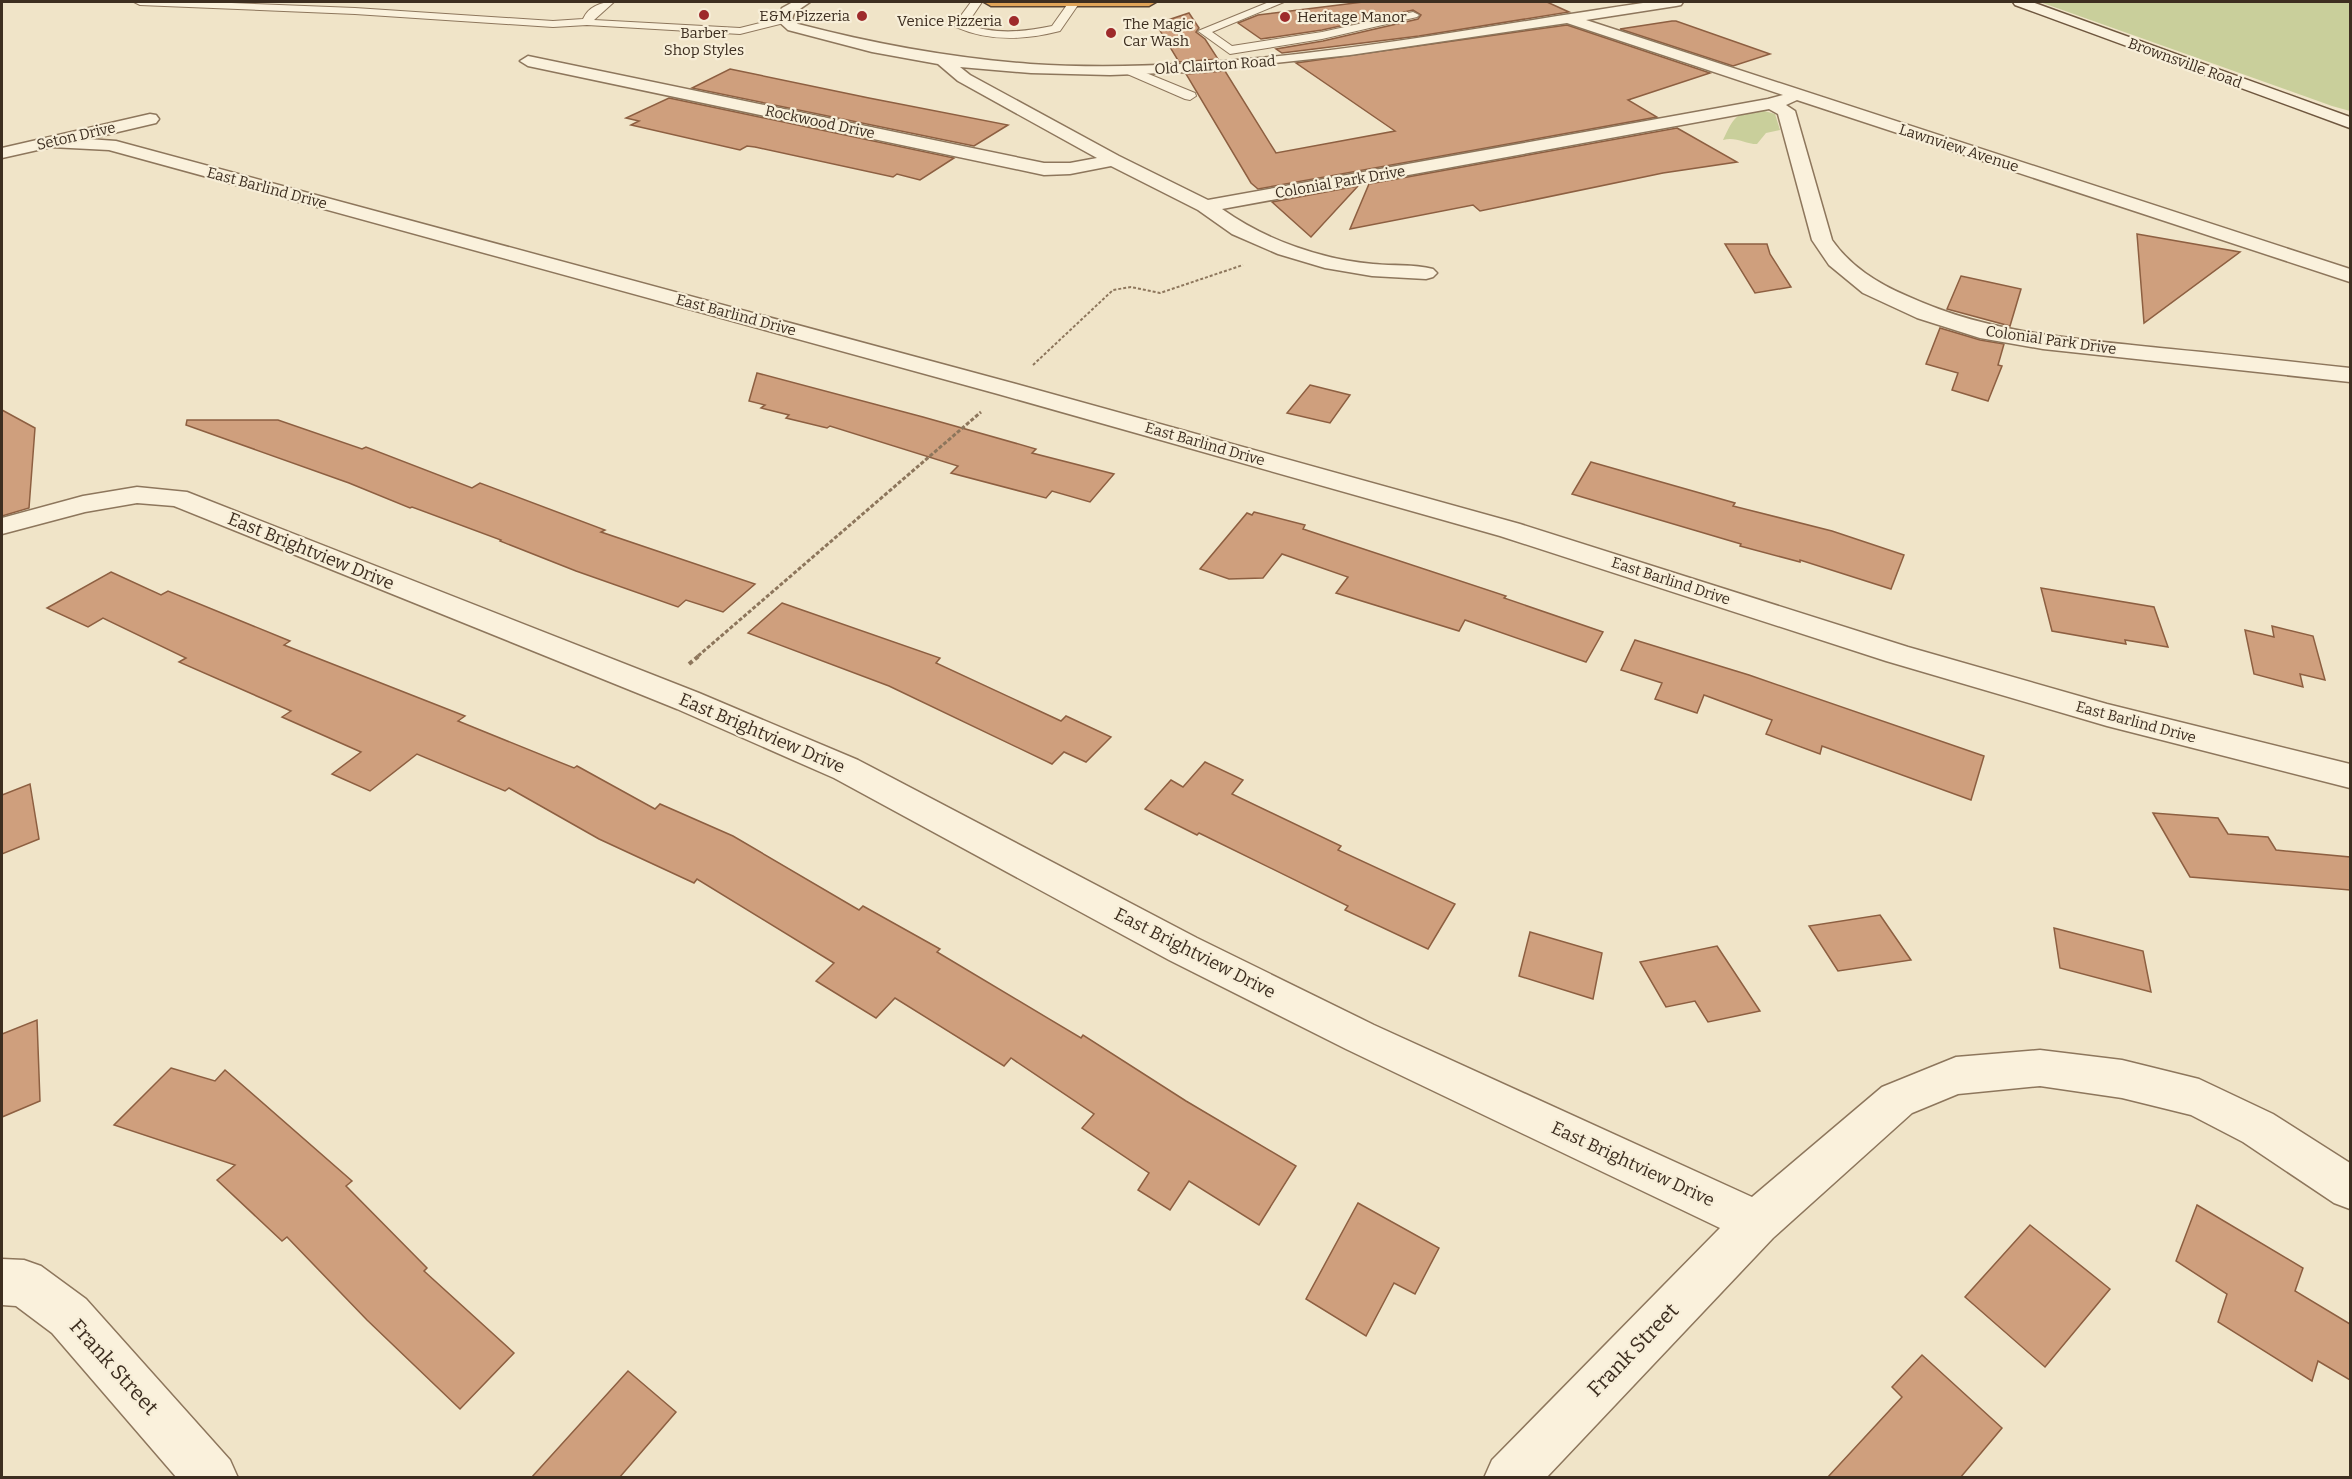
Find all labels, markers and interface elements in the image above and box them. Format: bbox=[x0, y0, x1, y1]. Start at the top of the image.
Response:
place label: E&M Pizzeria bbox=[759, 7, 850, 25]
marker: Barber Shop Styles bbox=[697, 8, 711, 22]
place label: Heritage Manor bbox=[1297, 8, 1407, 26]
marker: E&M Pizzeria bbox=[855, 9, 869, 23]
marker: Heritage Manor bbox=[1278, 10, 1292, 24]
place label: Venice Pizzeria bbox=[897, 12, 1002, 30]
marker: Venice Pizzeria bbox=[1007, 14, 1021, 28]
place label: The Magic Car Wash bbox=[1123, 15, 1194, 50]
place label: Barber Shop Styles bbox=[664, 24, 744, 59]
marker: The Magic Car Wash bbox=[1104, 26, 1118, 40]
street label: Brownsville Road bbox=[2126, 34, 2244, 92]
street label: Old Clairton Road bbox=[1154, 52, 1276, 78]
street label: Rockwood Drive bbox=[763, 102, 877, 142]
street label: Seton Drive bbox=[35, 118, 117, 154]
street label: Lawnview Avenue bbox=[1897, 120, 2021, 176]
street label: Colonial Park Drive bbox=[1274, 162, 1406, 202]
street label: East Barlind Drive bbox=[205, 163, 329, 213]
street label: East Barlind Drive bbox=[674, 290, 798, 340]
street label: Colonial Park Drive bbox=[1985, 322, 2117, 358]
street label: East Barlind Drive bbox=[1143, 418, 1267, 470]
street label: East Brightview Drive bbox=[224, 508, 398, 594]
street label: East Barlind Drive bbox=[1609, 553, 1733, 609]
street label: East Brightview Drive bbox=[676, 688, 848, 778]
street label: East Barlind Drive bbox=[2074, 697, 2198, 747]
street label: East Brightview Drive bbox=[1111, 903, 1279, 1003]
street label: East Brightview Drive bbox=[1548, 1116, 1718, 1212]
street label: Frank Street bbox=[1582, 1297, 1684, 1402]
street label: Frank Street bbox=[64, 1314, 164, 1421]

